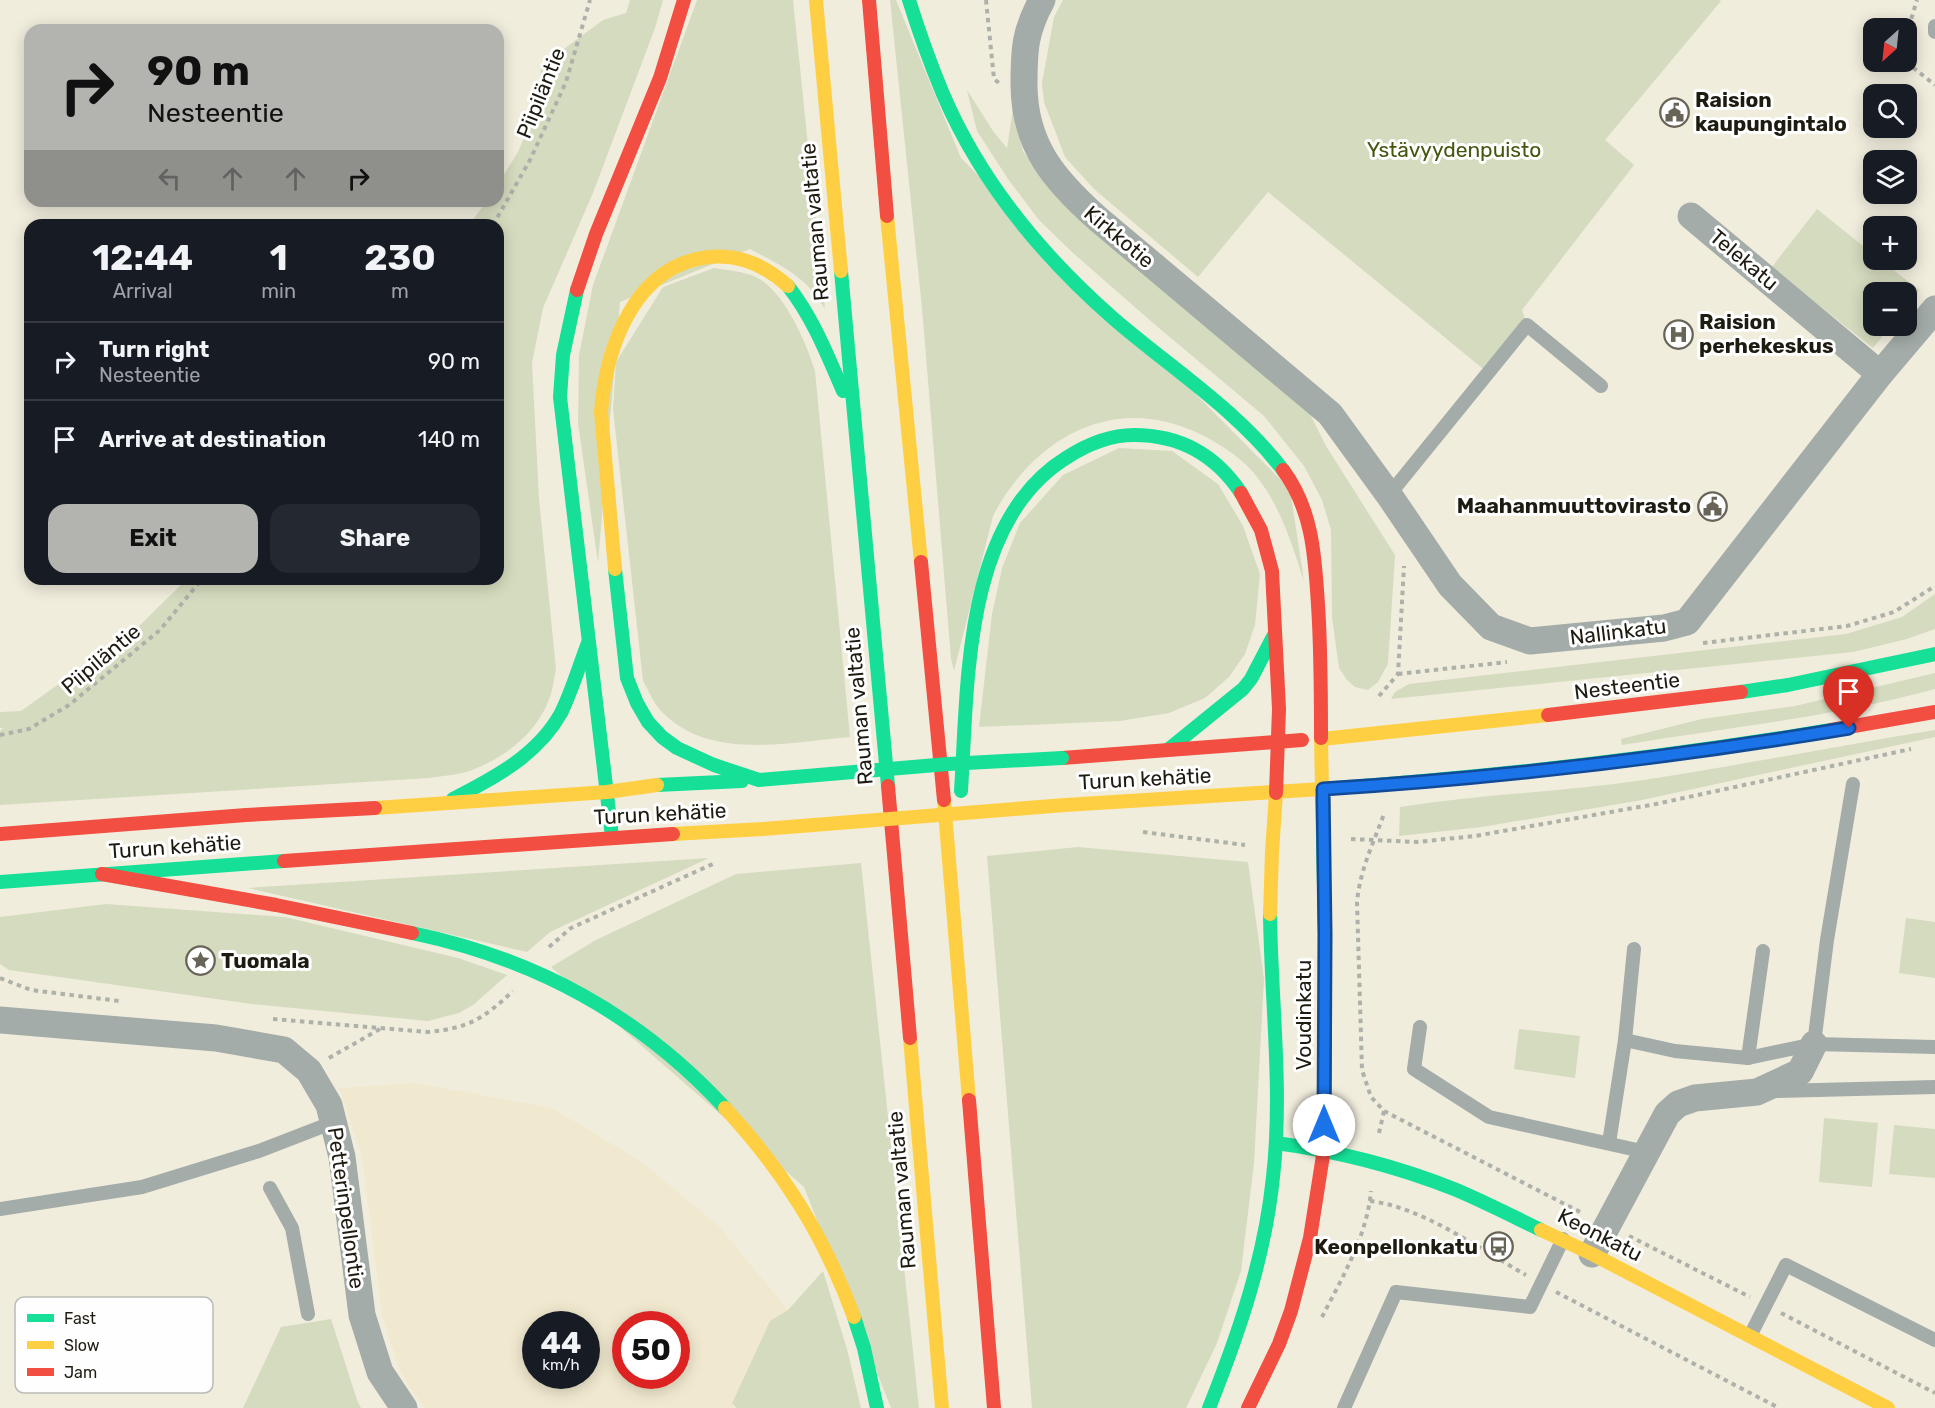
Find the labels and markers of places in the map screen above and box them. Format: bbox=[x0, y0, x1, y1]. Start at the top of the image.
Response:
place label: Raision kaupungintalo bbox=[1695, 87, 1847, 136]
public building icon: Raision kaupungintalo bbox=[1658, 96, 1690, 128]
place label: Raision perhekeskus bbox=[1699, 309, 1834, 358]
hospital icon: Raision perhekeskus bbox=[1662, 318, 1694, 350]
public building icon: Maahanmuuttovirasto bbox=[1696, 490, 1728, 522]
place label: Maahanmuuttovirasto bbox=[1457, 493, 1691, 518]
pin bbox=[1823, 666, 1874, 728]
place icon: Tuomala bbox=[184, 945, 216, 977]
place label: Tuomala bbox=[221, 948, 310, 973]
bus stop icon: Keonpellonkatu bbox=[1483, 1231, 1515, 1263]
place label: Keonpellonkatu bbox=[1314, 1234, 1478, 1259]

